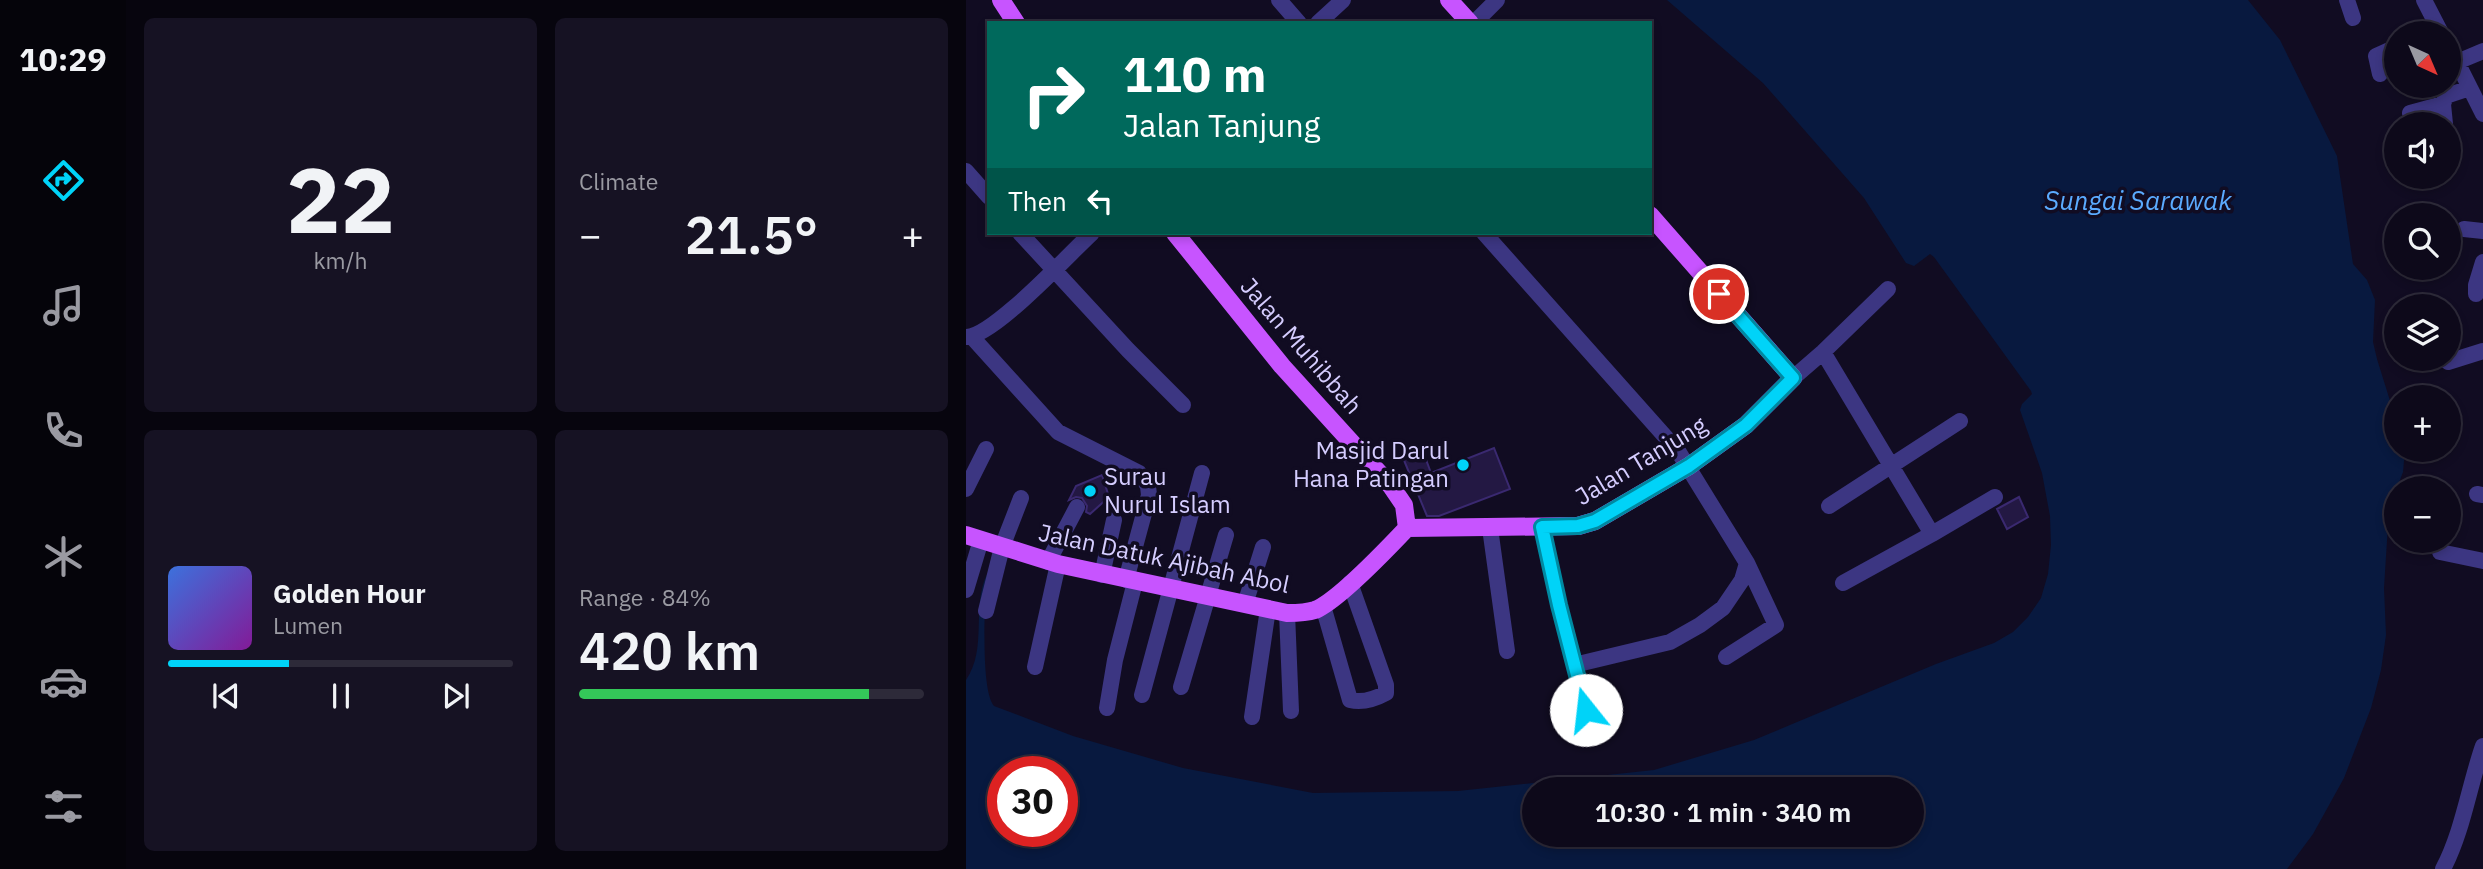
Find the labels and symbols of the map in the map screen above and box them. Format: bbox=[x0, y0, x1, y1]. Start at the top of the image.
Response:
north arrow bbox=[2384, 21, 2460, 98]
water label: Sungai Sarawak bbox=[2044, 183, 2232, 217]
pin bbox=[1689, 264, 1749, 324]
street label: Jalan Muhibbah bbox=[1234, 270, 1370, 420]
street label: Jalan Tanjung bbox=[1569, 408, 1712, 512]
place label: Masjid Darul Hana Patingan bbox=[1293, 434, 1449, 494]
marker: Masjid Darul Hana Patingan bbox=[1455, 457, 1471, 473]
place label: Surau Nurul Islam bbox=[1104, 460, 1231, 520]
marker: Surau Nurul Islam bbox=[1082, 483, 1098, 499]
street label: Jalan Datuk Ajibah Abol bbox=[1036, 516, 1293, 600]
position arrow bbox=[1549, 673, 1623, 747]
speed limit sign: 30 bbox=[987, 756, 1078, 847]

